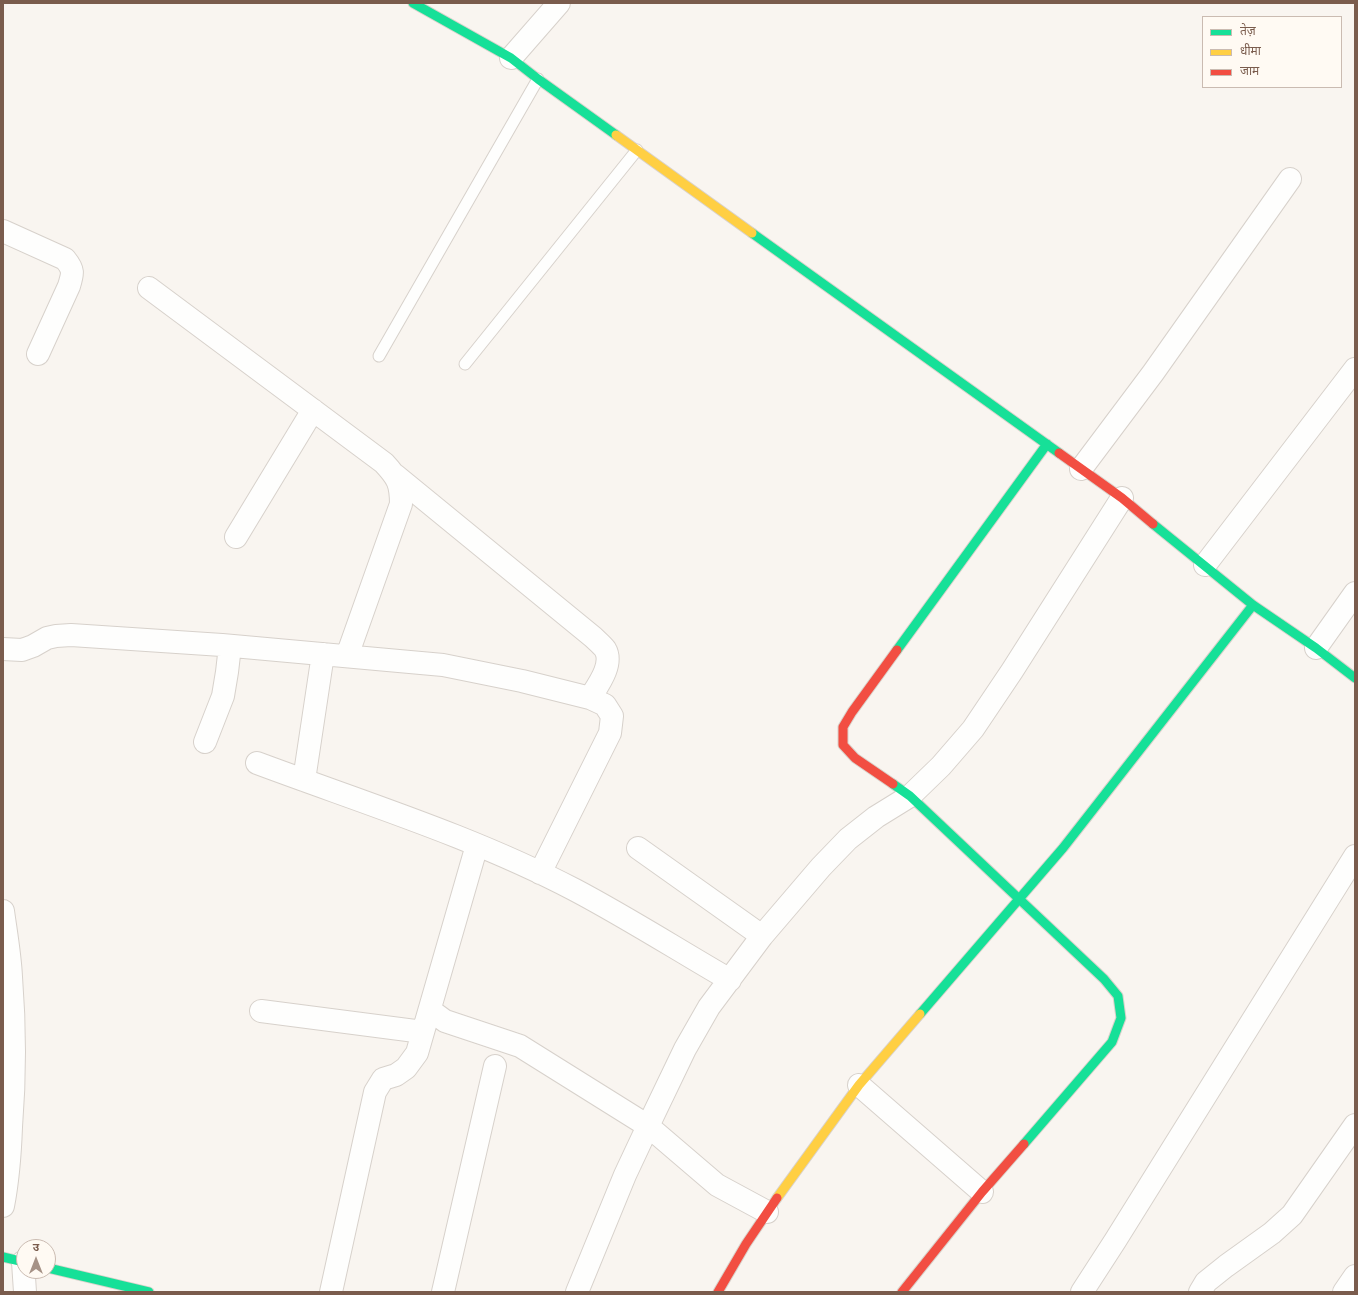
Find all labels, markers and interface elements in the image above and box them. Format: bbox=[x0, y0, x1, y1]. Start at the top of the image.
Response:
legend bbox=[1202, 16, 1342, 88]
text: तेज़ bbox=[1240, 24, 1256, 40]
text: धीमा bbox=[1240, 44, 1261, 60]
text: जाम bbox=[1240, 64, 1259, 80]
north arrow bbox=[16, 1239, 56, 1279]
text: उ bbox=[33, 1241, 39, 1255]

